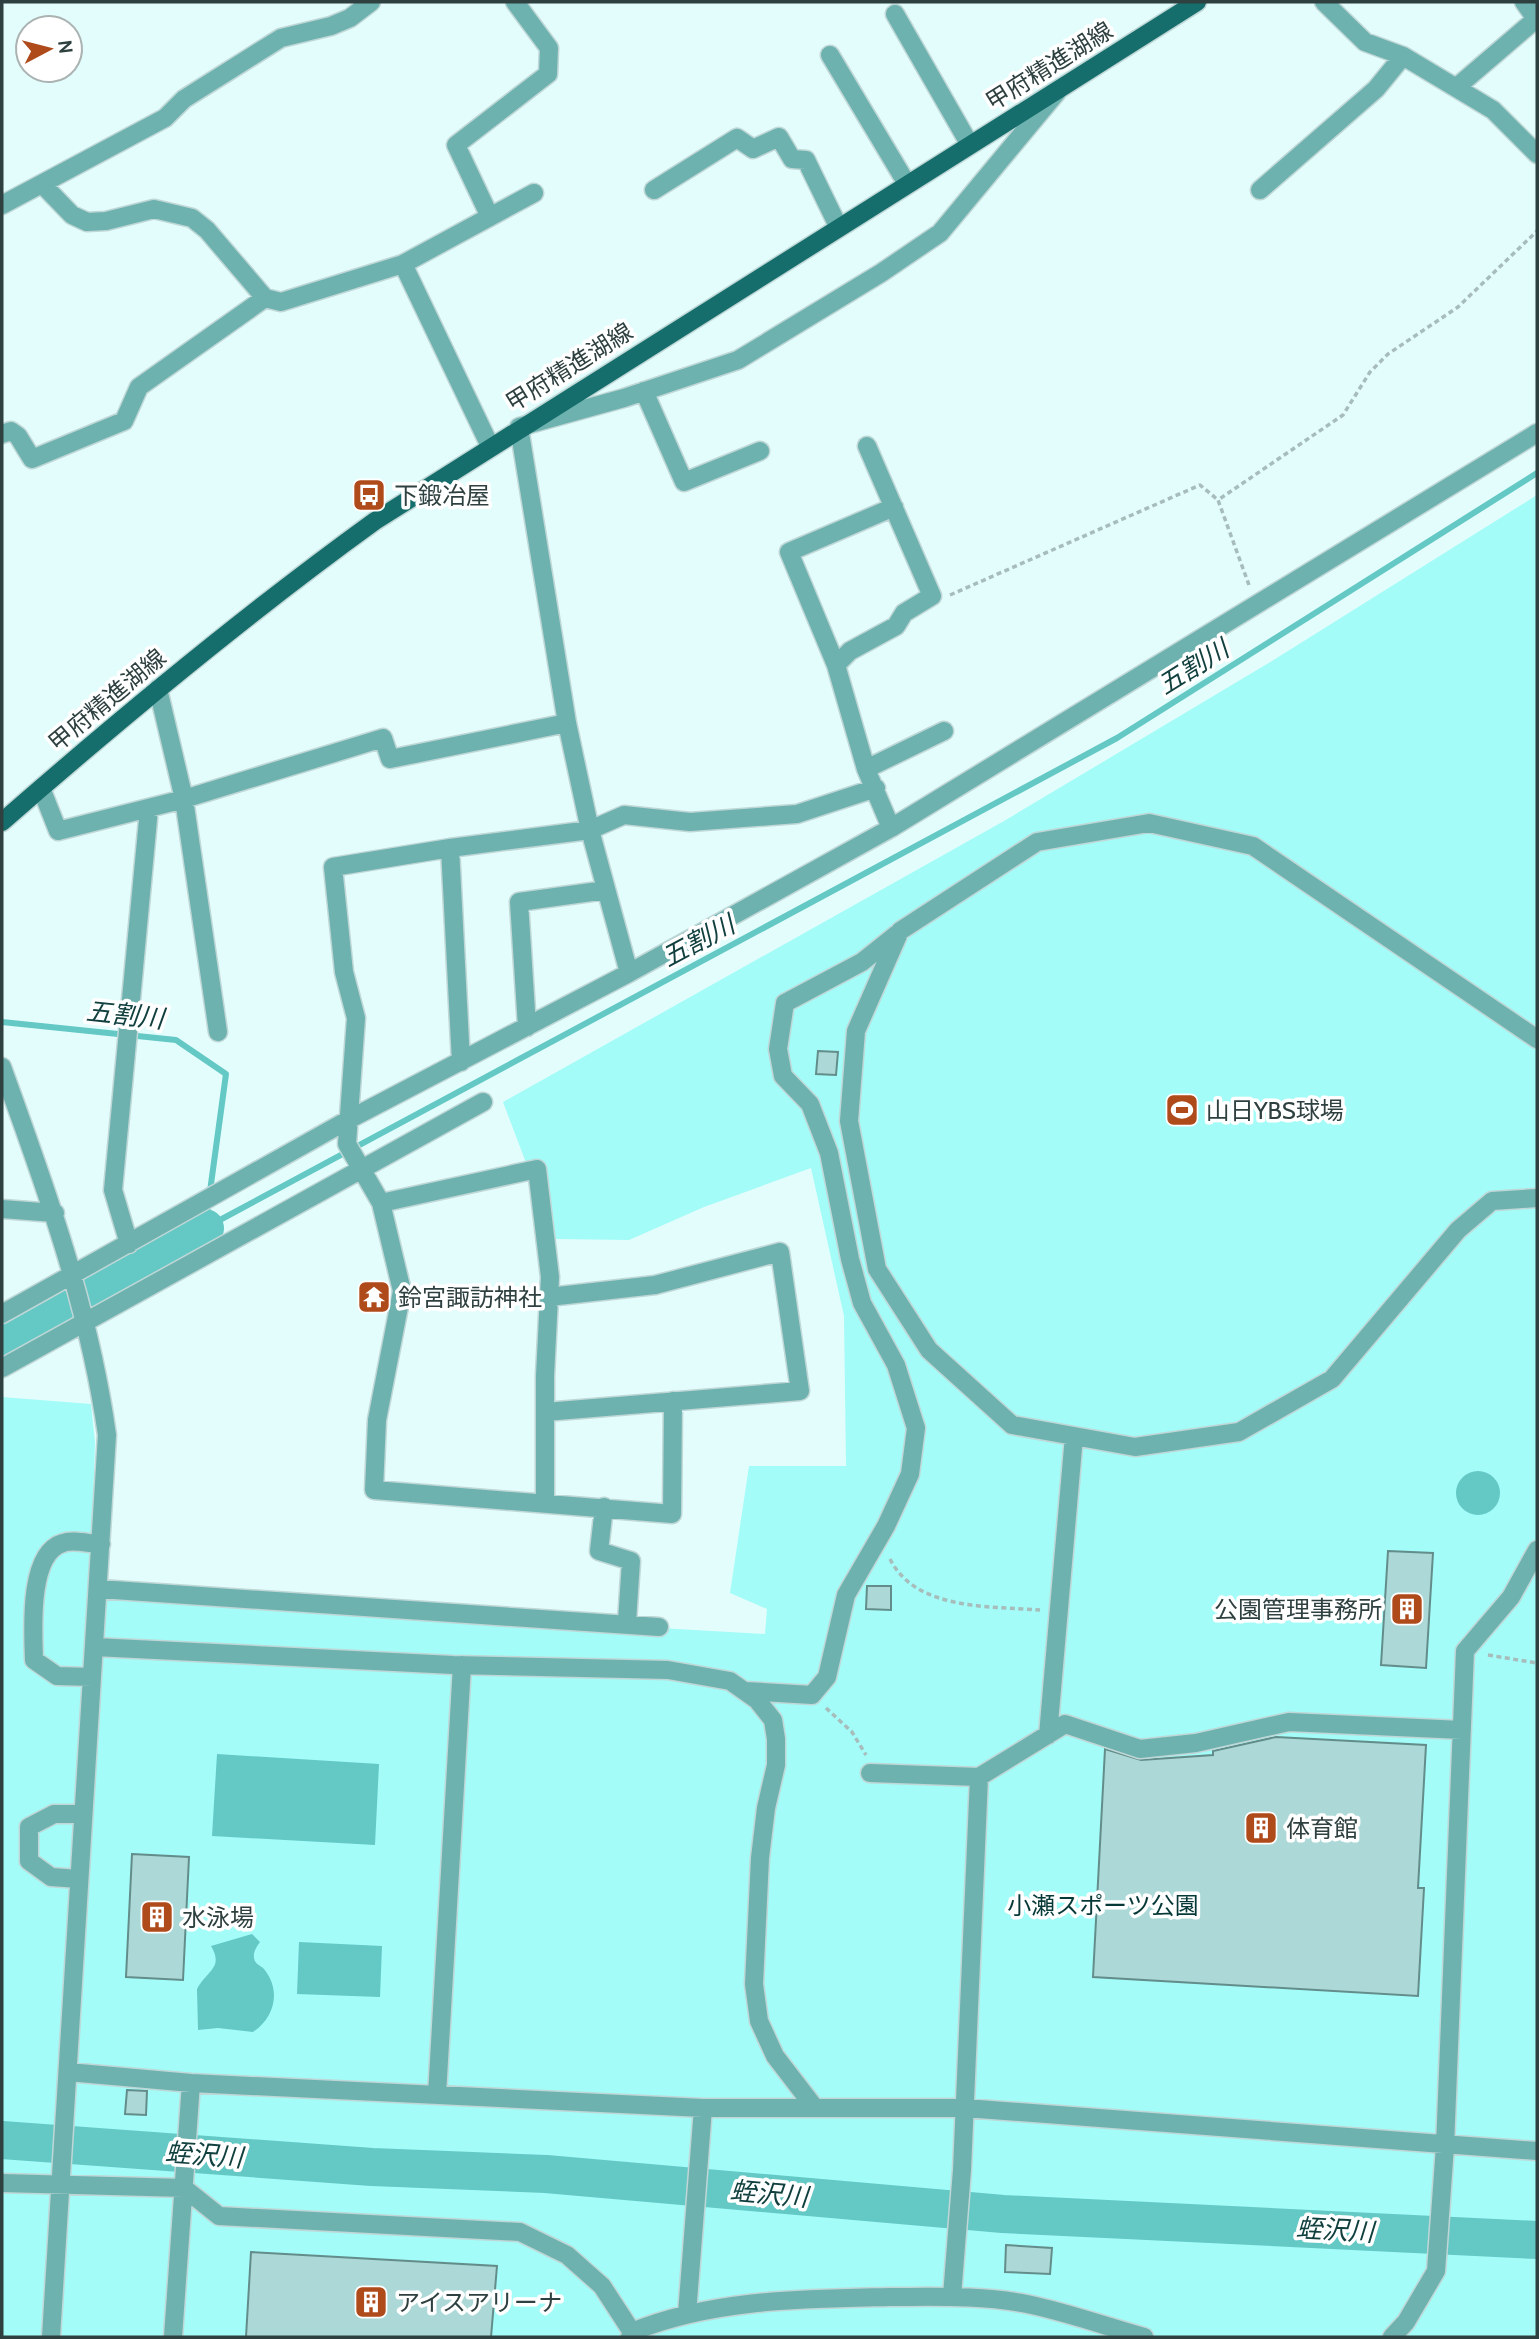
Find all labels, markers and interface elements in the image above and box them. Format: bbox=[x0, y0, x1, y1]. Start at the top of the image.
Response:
north arrow bbox=[14, 14, 84, 84]
street label: 甲府精進湖線 bbox=[980, 16, 1118, 116]
text: N bbox=[53, 39, 78, 55]
street label: 甲府精進湖線 bbox=[500, 317, 638, 417]
bus stop icon: 下鍛冶屋 bbox=[350, 476, 388, 514]
place label: 下鍛冶屋 bbox=[394, 481, 490, 510]
water label: 五割川 bbox=[1151, 631, 1237, 701]
street label: 甲府精進湖線 bbox=[43, 643, 171, 757]
water label: 五割川 bbox=[656, 907, 743, 973]
water label: 五割川 bbox=[85, 995, 168, 1035]
sports icon: 山日YBS球場 bbox=[1163, 1091, 1201, 1129]
place label: 山日YBS球場 bbox=[1206, 1096, 1344, 1125]
temple icon: 鈴宮諏訪神社 bbox=[355, 1278, 393, 1316]
place label: 鈴宮諏訪神社 bbox=[398, 1283, 542, 1312]
building icon: 公園管理事務所 bbox=[1388, 1590, 1426, 1628]
place label: 公園管理事務所 bbox=[1214, 1595, 1382, 1624]
building icon: 体育館 bbox=[1242, 1809, 1280, 1847]
place label: 体育館 bbox=[1286, 1814, 1358, 1843]
park label: 小瀬スポーツ公園 bbox=[1007, 1891, 1199, 1920]
building icon: 水泳場 bbox=[138, 1898, 176, 1936]
place label: 水泳場 bbox=[182, 1903, 254, 1932]
water label: 蛭沢川 bbox=[164, 2136, 247, 2174]
water label: 蛭沢川 bbox=[729, 2175, 812, 2214]
water label: 蛭沢川 bbox=[1295, 2212, 1378, 2248]
building icon: アイスアリーナ bbox=[352, 2283, 390, 2321]
place label: アイスアリーナ bbox=[396, 2288, 562, 2317]

